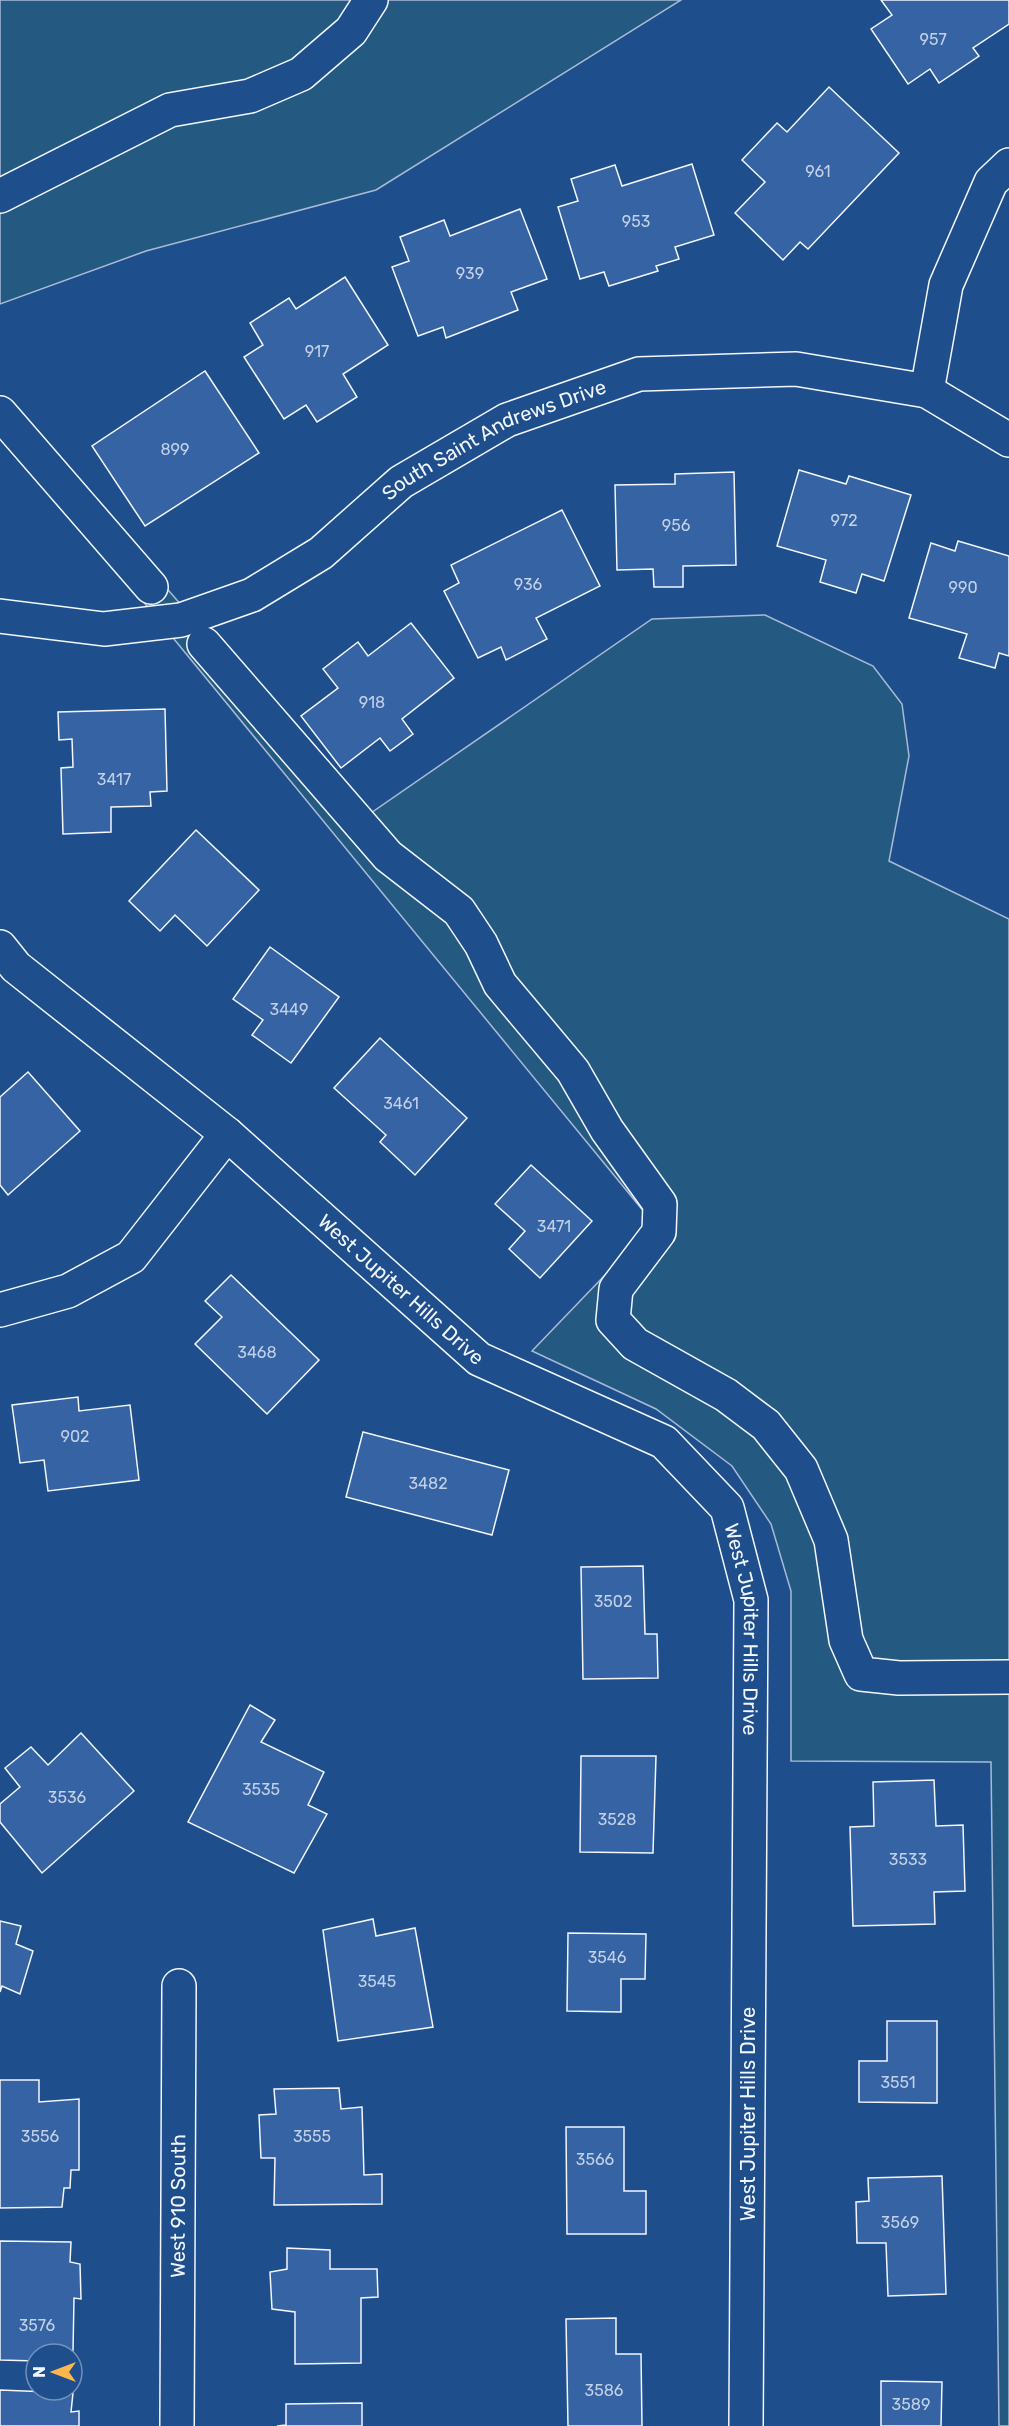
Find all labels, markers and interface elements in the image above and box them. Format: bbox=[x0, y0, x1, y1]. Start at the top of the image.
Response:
house number: 957 bbox=[919, 30, 947, 49]
house number: 961 bbox=[805, 162, 831, 181]
house number: 953 bbox=[622, 212, 650, 231]
house number: 939 bbox=[456, 264, 484, 283]
house number: 917 bbox=[305, 342, 329, 361]
street label: South Saint Andrews Drive bbox=[377, 374, 609, 505]
house number: 899 bbox=[160, 440, 190, 459]
house number: 972 bbox=[830, 511, 858, 530]
house number: 956 bbox=[662, 516, 691, 535]
house number: 936 bbox=[514, 575, 543, 594]
house number: 990 bbox=[948, 578, 978, 597]
house number: 918 bbox=[359, 693, 385, 712]
house number: 3417 bbox=[97, 770, 131, 789]
house number: 3449 bbox=[270, 1000, 308, 1019]
house number: 3461 bbox=[383, 1094, 419, 1113]
street label: West Jupiter Hills Drive bbox=[313, 1209, 489, 1370]
house number: 3471 bbox=[537, 1217, 571, 1236]
house number: 3468 bbox=[237, 1343, 277, 1362]
house number: 902 bbox=[60, 1427, 90, 1446]
house number: 3482 bbox=[408, 1474, 448, 1493]
street label: West Jupiter Hills Drive bbox=[719, 1521, 763, 1736]
house number: 3502 bbox=[594, 1592, 632, 1611]
house number: 3535 bbox=[242, 1780, 280, 1799]
house number: 3536 bbox=[48, 1788, 87, 1807]
house number: 3528 bbox=[598, 1810, 636, 1829]
house number: 3533 bbox=[889, 1850, 927, 1869]
house number: 3546 bbox=[588, 1948, 627, 1967]
house number: 3545 bbox=[358, 1972, 396, 1991]
street label: West Jupiter Hills Drive bbox=[736, 2007, 760, 2221]
house number: 3551 bbox=[880, 2073, 916, 2092]
house number: 3556 bbox=[21, 2127, 59, 2146]
house number: 3555 bbox=[293, 2127, 331, 2146]
street label: West 910 South bbox=[166, 2134, 190, 2278]
house number: 3566 bbox=[576, 2150, 615, 2169]
house number: 3569 bbox=[881, 2213, 919, 2232]
house number: 3576 bbox=[19, 2316, 56, 2335]
north arrow bbox=[24, 2342, 84, 2402]
text: N bbox=[30, 2366, 49, 2378]
house number: 3586 bbox=[585, 2381, 624, 2400]
house number: 3589 bbox=[892, 2395, 930, 2414]

